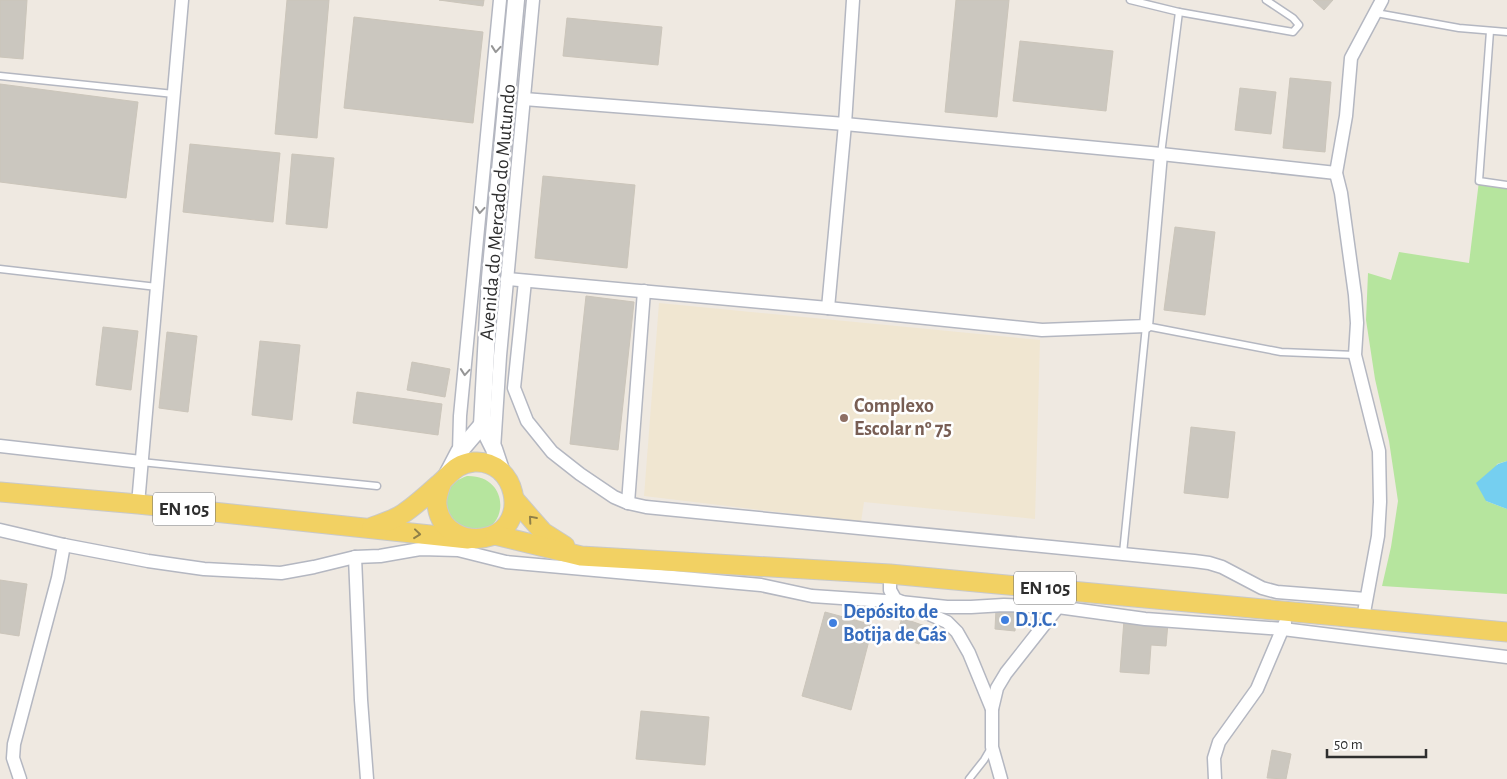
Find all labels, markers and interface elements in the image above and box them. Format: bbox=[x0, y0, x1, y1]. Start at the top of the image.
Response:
one-way arrow bbox=[491, 45, 502, 53]
street label: Avenida do Mercado do Mutundo bbox=[477, 83, 519, 341]
one-way arrow bbox=[475, 207, 486, 215]
one-way arrow bbox=[459, 368, 470, 376]
place label: Complexo Escolar nº 75 bbox=[854, 396, 952, 439]
marker: Complexo Escolar nº 75 bbox=[838, 412, 850, 424]
road number: EN 105 bbox=[153, 492, 215, 526]
one-way arrow bbox=[529, 516, 538, 525]
one-way arrow bbox=[414, 528, 422, 539]
road number: EN 105 bbox=[1014, 572, 1076, 604]
place label: Depósito de Botija de Gás bbox=[843, 602, 947, 645]
place label: D.J.C. bbox=[1015, 610, 1057, 630]
marker: D.J.C. bbox=[999, 614, 1011, 626]
marker: Depósito de Botija de Gás bbox=[827, 617, 839, 629]
scale bar bbox=[1327, 726, 1426, 758]
text: 50 m bbox=[1334, 737, 1363, 752]

